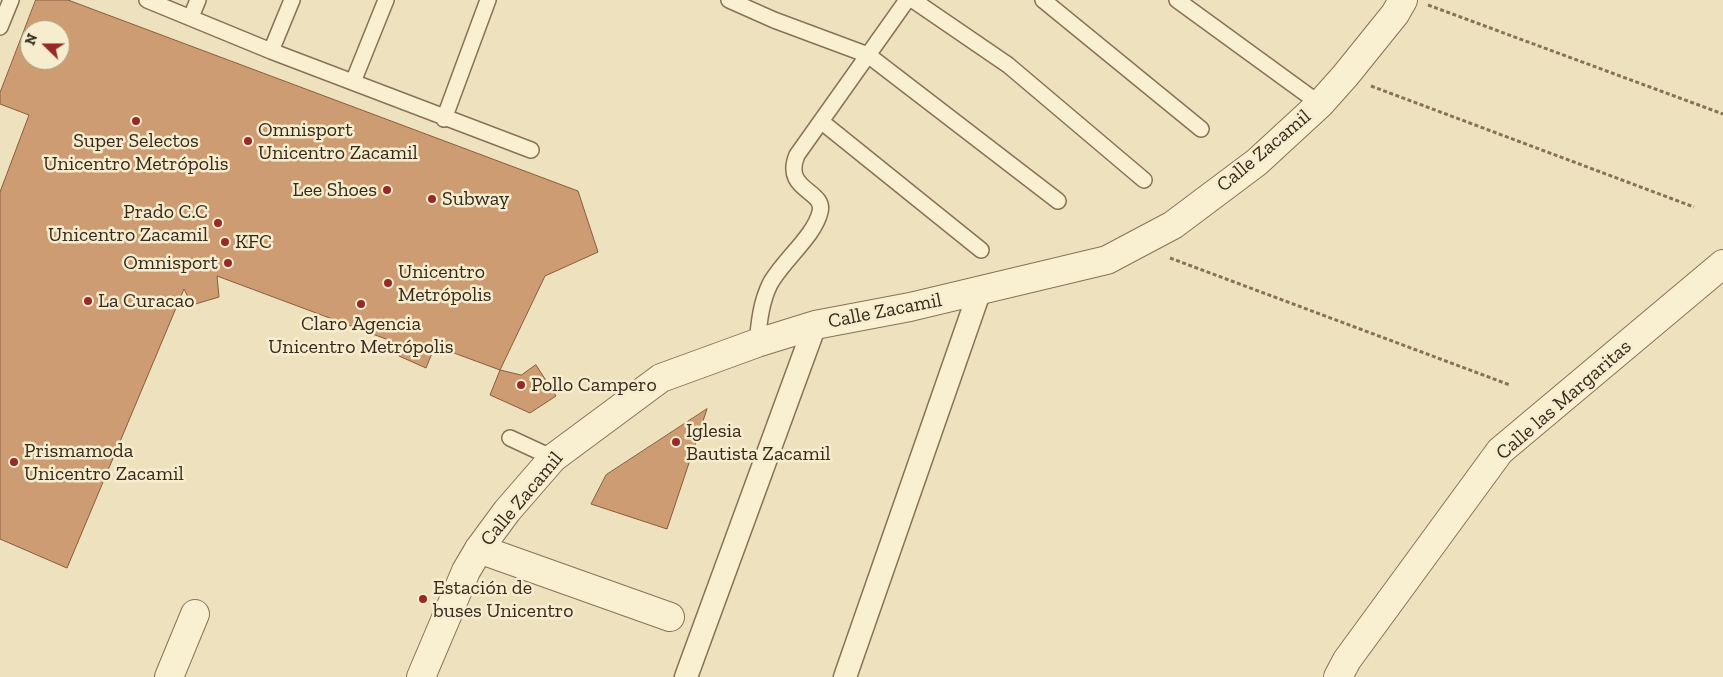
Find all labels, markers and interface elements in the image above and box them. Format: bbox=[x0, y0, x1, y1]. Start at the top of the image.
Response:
north arrow bbox=[20, 20, 70, 70]
text: N bbox=[22, 31, 41, 48]
street label: Calle Zacamil bbox=[1212, 105, 1316, 197]
marker: Super Selectos Unicentro Metrópolis bbox=[130, 115, 142, 127]
place label: Omnisport Unicentro Zacamil bbox=[258, 118, 418, 165]
place label: Super Selectos Unicentro Metrópolis bbox=[43, 129, 229, 176]
marker: Omnisport Unicentro Zacamil bbox=[242, 135, 254, 147]
place label: Lee Shoes bbox=[292, 178, 377, 202]
marker: Lee Shoes bbox=[381, 184, 393, 196]
place label: Subway bbox=[442, 187, 509, 211]
marker: Subway bbox=[426, 193, 438, 205]
place label: Prado C.C Unicentro Zacamil bbox=[48, 200, 208, 247]
marker: Prado C.C Unicentro Zacamil bbox=[212, 217, 224, 229]
place label: KFC bbox=[235, 230, 272, 254]
marker: KFC bbox=[219, 236, 231, 248]
place label: Omnisport bbox=[123, 251, 218, 275]
marker: Omnisport bbox=[222, 257, 234, 269]
place label: Unicentro Metrópolis bbox=[398, 260, 492, 307]
marker: Unicentro Metrópolis bbox=[382, 277, 394, 289]
street label: Calle Zacamil bbox=[826, 288, 944, 334]
place label: La Curacao bbox=[98, 289, 194, 313]
marker: La Curacao bbox=[82, 295, 94, 307]
marker: Claro Agencia Unicentro Metrópolis bbox=[355, 298, 367, 310]
place label: Claro Agencia Unicentro Metrópolis bbox=[268, 312, 454, 359]
street label: Calle las Margaritas bbox=[1491, 335, 1637, 465]
place label: Pollo Campero bbox=[531, 373, 657, 397]
marker: Pollo Campero bbox=[515, 379, 527, 391]
place label: Iglesia Bautista Zacamil bbox=[686, 419, 831, 466]
marker: Iglesia Bautista Zacamil bbox=[670, 436, 682, 448]
place label: Prismamoda Unicentro Zacamil bbox=[24, 439, 184, 486]
street label: Calle Zacamil bbox=[476, 447, 568, 551]
marker: Prismamoda Unicentro Zacamil bbox=[8, 456, 20, 468]
place label: Estación de buses Unicentro bbox=[433, 576, 573, 623]
marker: Estación de buses Unicentro bbox=[417, 593, 429, 605]

